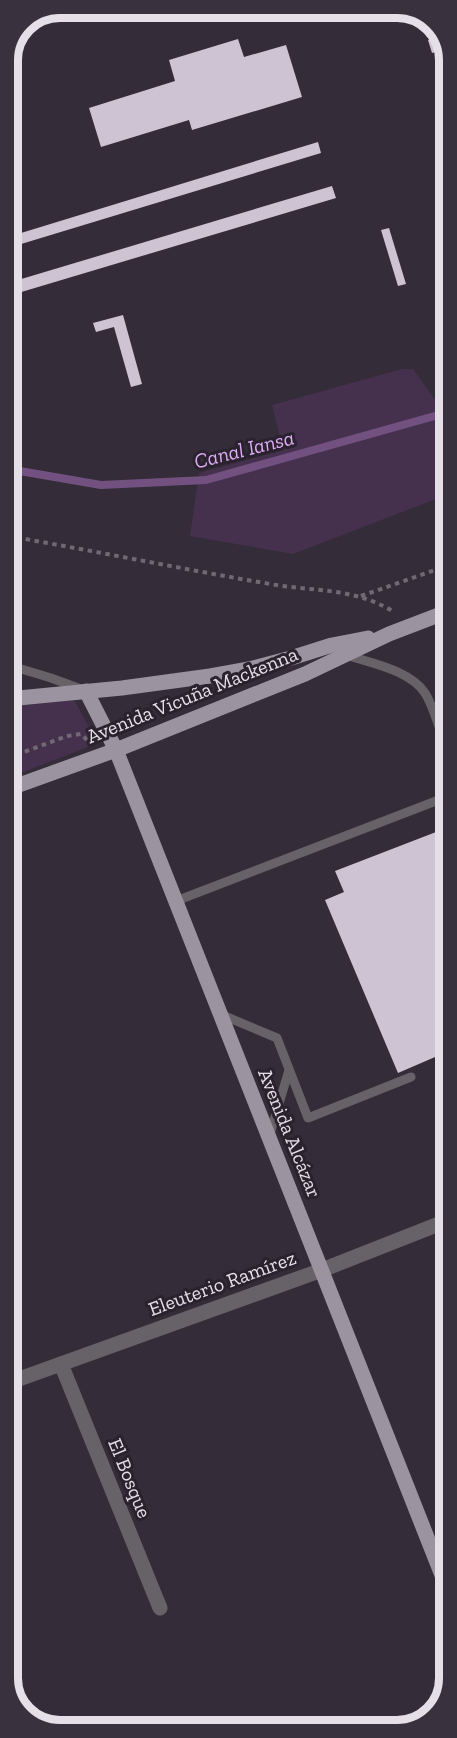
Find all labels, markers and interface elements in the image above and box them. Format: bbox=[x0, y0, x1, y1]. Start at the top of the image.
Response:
water label: Canal Iansa bbox=[191, 425, 297, 473]
street label: Avenida Vicuña Mackenna bbox=[83, 642, 301, 748]
street label: Avenida Alcázar bbox=[253, 1065, 327, 1201]
street label: Eleuterio Ramírez bbox=[145, 1245, 299, 1321]
street label: El Bosque bbox=[103, 1435, 157, 1521]

